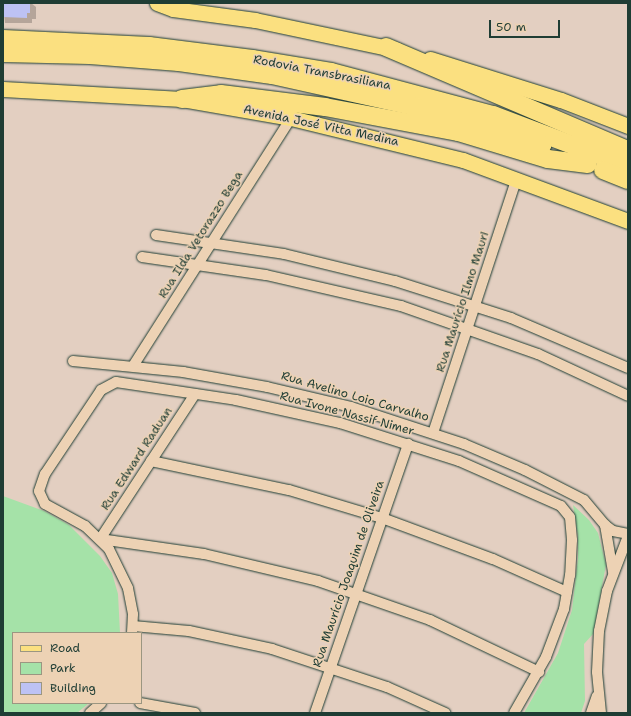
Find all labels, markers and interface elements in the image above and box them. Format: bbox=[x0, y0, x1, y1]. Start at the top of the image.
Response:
scale bar bbox=[491, 12, 562, 38]
text: 50 m bbox=[496, 19, 526, 35]
street label: Rodovia Transbrasiliana bbox=[252, 53, 392, 93]
street label: Avenida José Vitta Medina bbox=[242, 102, 400, 150]
street label: Rua Ilda Vetorazzo Bega bbox=[156, 169, 246, 301]
street label: Rua Maurício Ilmo Mauri bbox=[433, 230, 493, 374]
street label: Rua Avelino Loio Carvalho bbox=[279, 369, 431, 425]
street label: Rua Ivone Nassif Nimer bbox=[278, 389, 416, 439]
street label: Rua Edward Raduan bbox=[98, 405, 176, 513]
street label: Rua Maurício Joaquim de Oliveira bbox=[310, 479, 388, 669]
legend bbox=[12, 632, 142, 704]
text: Road bbox=[50, 640, 80, 656]
text: Park bbox=[50, 660, 76, 676]
text: Building bbox=[50, 680, 96, 696]

